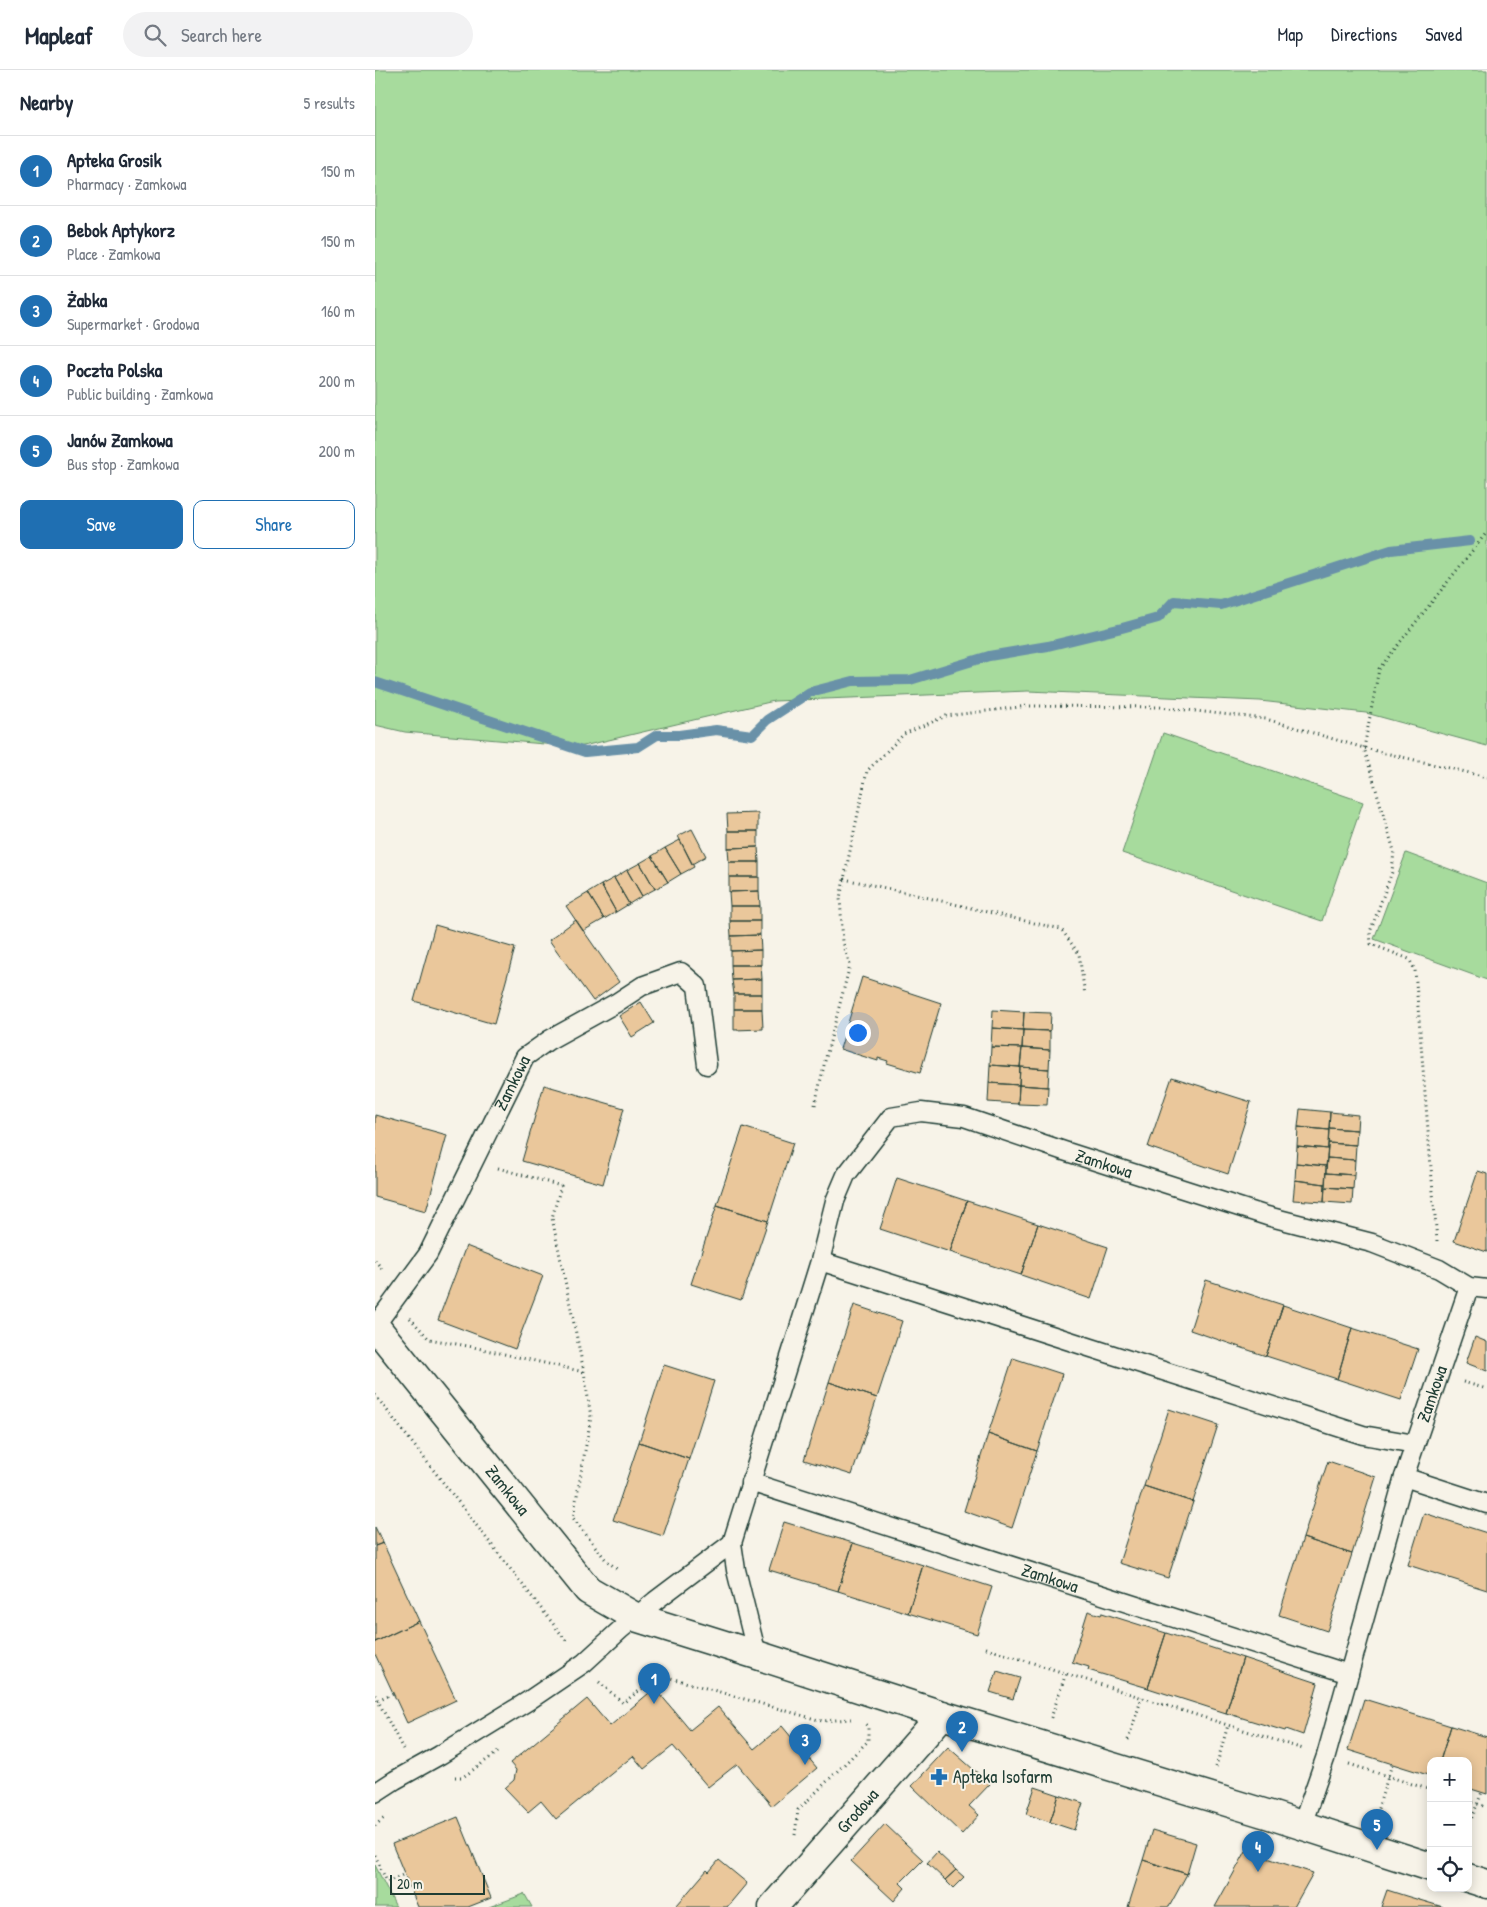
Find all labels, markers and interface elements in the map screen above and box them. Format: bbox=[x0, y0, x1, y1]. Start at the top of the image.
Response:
search box bbox=[123, 12, 473, 57]
text: Mapleaf bbox=[25, 19, 93, 51]
icon: search bbox=[141, 21, 169, 49]
text: Search here bbox=[181, 22, 262, 48]
text: Map bbox=[1278, 22, 1303, 47]
text: Directions bbox=[1331, 22, 1397, 47]
text: Saved bbox=[1425, 22, 1462, 47]
text: Nearby bbox=[20, 88, 73, 117]
text: 5 results bbox=[304, 92, 355, 114]
text: Apteka Grosik bbox=[67, 147, 162, 173]
text: 1 bbox=[33, 160, 39, 182]
text: 150 m bbox=[321, 160, 355, 182]
text: Pharmacy · Zamkowa bbox=[67, 173, 187, 195]
text: Bebok Aptykorz bbox=[67, 217, 175, 243]
text: 2 bbox=[32, 230, 40, 252]
text: 150 m bbox=[321, 230, 355, 252]
text: Place · Zamkowa bbox=[67, 243, 160, 265]
text: Żabka bbox=[67, 287, 107, 313]
text: 3 bbox=[32, 300, 40, 322]
text: 160 m bbox=[321, 300, 355, 322]
text: Supermarket · Grodowa bbox=[67, 313, 199, 335]
text: Poczta Polska bbox=[67, 357, 162, 383]
text: 4 bbox=[33, 370, 39, 392]
text: 200 m bbox=[319, 370, 355, 392]
text: Public building · Zamkowa bbox=[67, 383, 213, 405]
text: Janów Zamkowa bbox=[67, 427, 173, 453]
text: 5 bbox=[33, 440, 39, 462]
text: 200 m bbox=[319, 440, 355, 462]
text: Bus stop · Zamkowa bbox=[67, 453, 179, 475]
button: Save bbox=[20, 500, 183, 549]
button: Share bbox=[193, 500, 355, 549]
your location bbox=[845, 1020, 871, 1046]
street label: Zamkowa bbox=[488, 1051, 536, 1115]
street label: Zamkowa bbox=[1072, 1142, 1136, 1184]
street label: Zamkowa bbox=[1410, 1362, 1453, 1426]
street label: Zamkowa bbox=[480, 1459, 536, 1521]
street label: Zamkowa bbox=[1018, 1557, 1082, 1599]
pin: 1 bbox=[638, 1663, 670, 1704]
pin: 2 bbox=[946, 1711, 978, 1752]
pin: 3 bbox=[789, 1724, 821, 1765]
map controls bbox=[1427, 1757, 1472, 1892]
button: + bbox=[1427, 1757, 1472, 1802]
place label: Apteka Isofarm bbox=[953, 1764, 1053, 1789]
pharmacy icon: Apteka Isofarm bbox=[929, 1767, 949, 1787]
street label: Grodowa bbox=[830, 1783, 884, 1839]
button: − bbox=[1427, 1802, 1472, 1847]
pin: 5 bbox=[1361, 1809, 1393, 1850]
pin: 4 bbox=[1242, 1831, 1274, 1872]
button: locate bbox=[1427, 1847, 1472, 1892]
scale bar bbox=[390, 1872, 485, 1895]
text: 20 m bbox=[397, 1874, 423, 1893]

